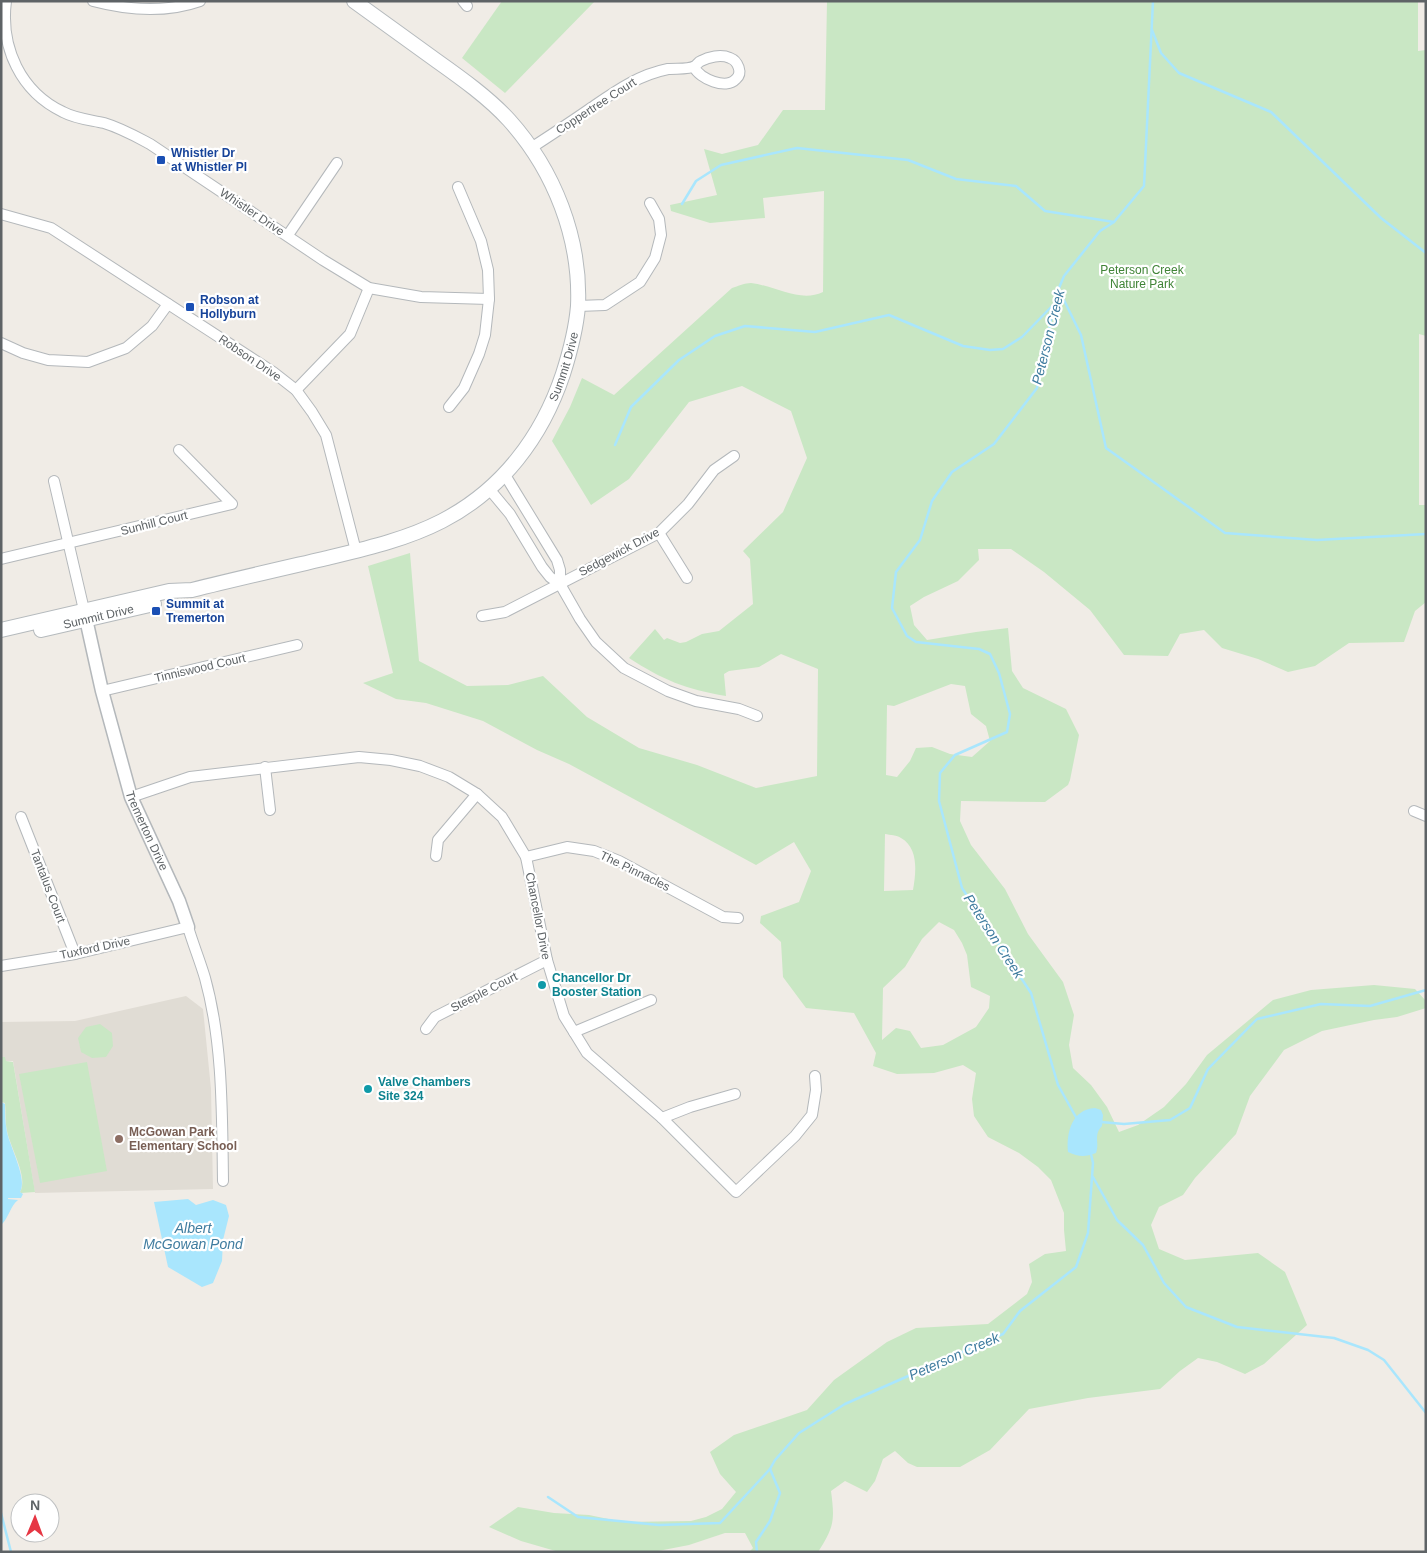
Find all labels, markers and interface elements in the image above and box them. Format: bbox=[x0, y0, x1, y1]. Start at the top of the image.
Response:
street label: Coppertree Court bbox=[553, 75, 639, 137]
place label: Whistler Dr at Whistler Pl bbox=[171, 146, 247, 174]
marker: Whistler Dr at Whistler Pl bbox=[155, 154, 167, 166]
street label: Whistler Drive bbox=[217, 185, 287, 239]
park label: Peterson Creek Nature Park bbox=[1100, 263, 1185, 291]
water label: Peterson Creek bbox=[1028, 287, 1068, 386]
place label: Robson at Hollyburn bbox=[200, 293, 259, 321]
marker: Robson at Hollyburn bbox=[184, 301, 196, 313]
street label: Summit Drive bbox=[546, 330, 581, 403]
street label: Robson Drive bbox=[216, 332, 284, 384]
street label: Sunhill Court bbox=[119, 508, 190, 538]
street label: Sedgewick Drive bbox=[576, 525, 662, 579]
place label: Summit at Tremerton bbox=[166, 597, 225, 625]
street label: Summit Drive bbox=[62, 602, 136, 632]
marker: Summit at Tremerton bbox=[150, 605, 162, 617]
street label: Tinniswood Court bbox=[153, 651, 247, 685]
street label: Tremerton Drive bbox=[123, 789, 171, 873]
street label: Tantalus Court bbox=[28, 847, 69, 925]
street label: The Pinnacles bbox=[598, 848, 672, 894]
street label: Chancellor Drive bbox=[523, 871, 553, 961]
water label: Peterson Creek bbox=[961, 891, 1028, 982]
street label: Tuxford Drive bbox=[59, 934, 132, 962]
street label: Steeple Court bbox=[448, 969, 520, 1015]
place label: Chancellor Dr Booster Station bbox=[552, 971, 641, 999]
marker: Chancellor Dr Booster Station bbox=[536, 979, 548, 991]
place label: Valve Chambers Site 324 bbox=[378, 1075, 471, 1103]
marker: Valve Chambers Site 324 bbox=[362, 1083, 374, 1095]
place label: McGowan Park Elementary School bbox=[129, 1125, 237, 1153]
marker: McGowan Park Elementary School bbox=[113, 1133, 125, 1145]
water label: Albert McGowan Pond bbox=[143, 1220, 244, 1252]
water label: Peterson Creek bbox=[906, 1329, 1003, 1383]
north arrow bbox=[10, 1493, 60, 1543]
text: N bbox=[30, 1497, 40, 1513]

